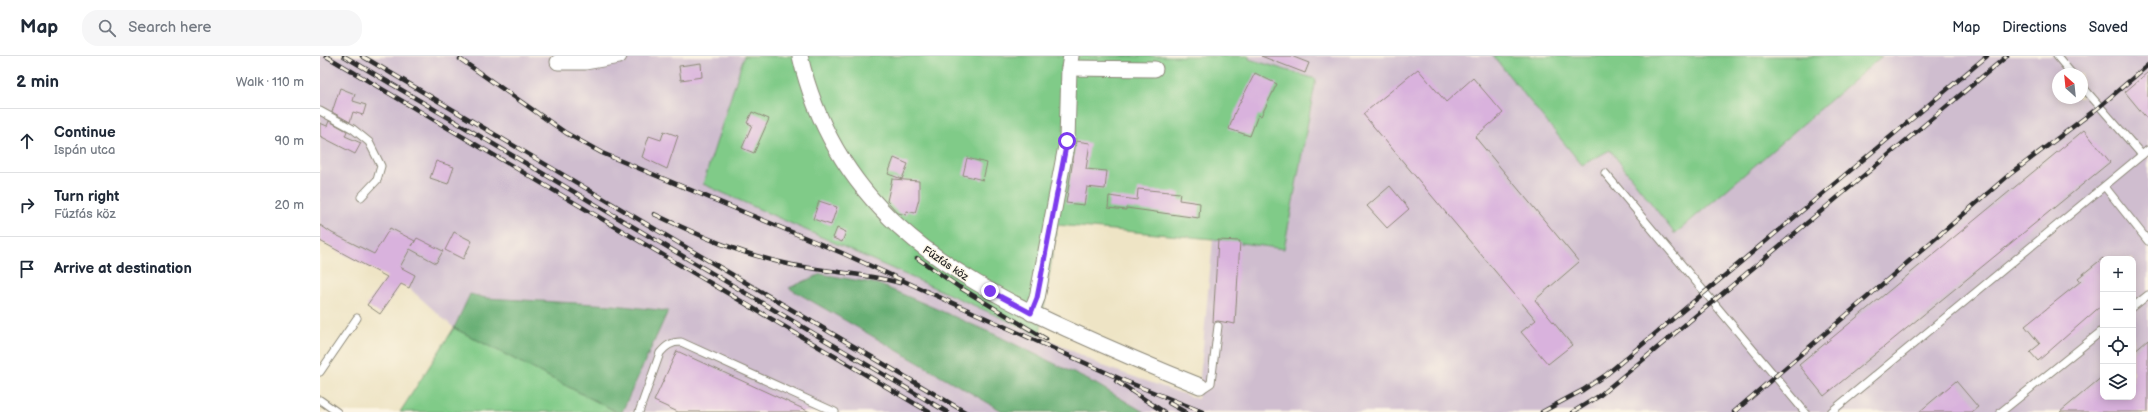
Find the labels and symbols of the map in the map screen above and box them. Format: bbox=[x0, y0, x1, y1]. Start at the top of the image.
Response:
north arrow bbox=[2052, 68, 2088, 104]
route start bbox=[1058, 132, 1076, 150]
street label: Fűzfás köz bbox=[920, 243, 972, 284]
route end bbox=[981, 282, 999, 300]

